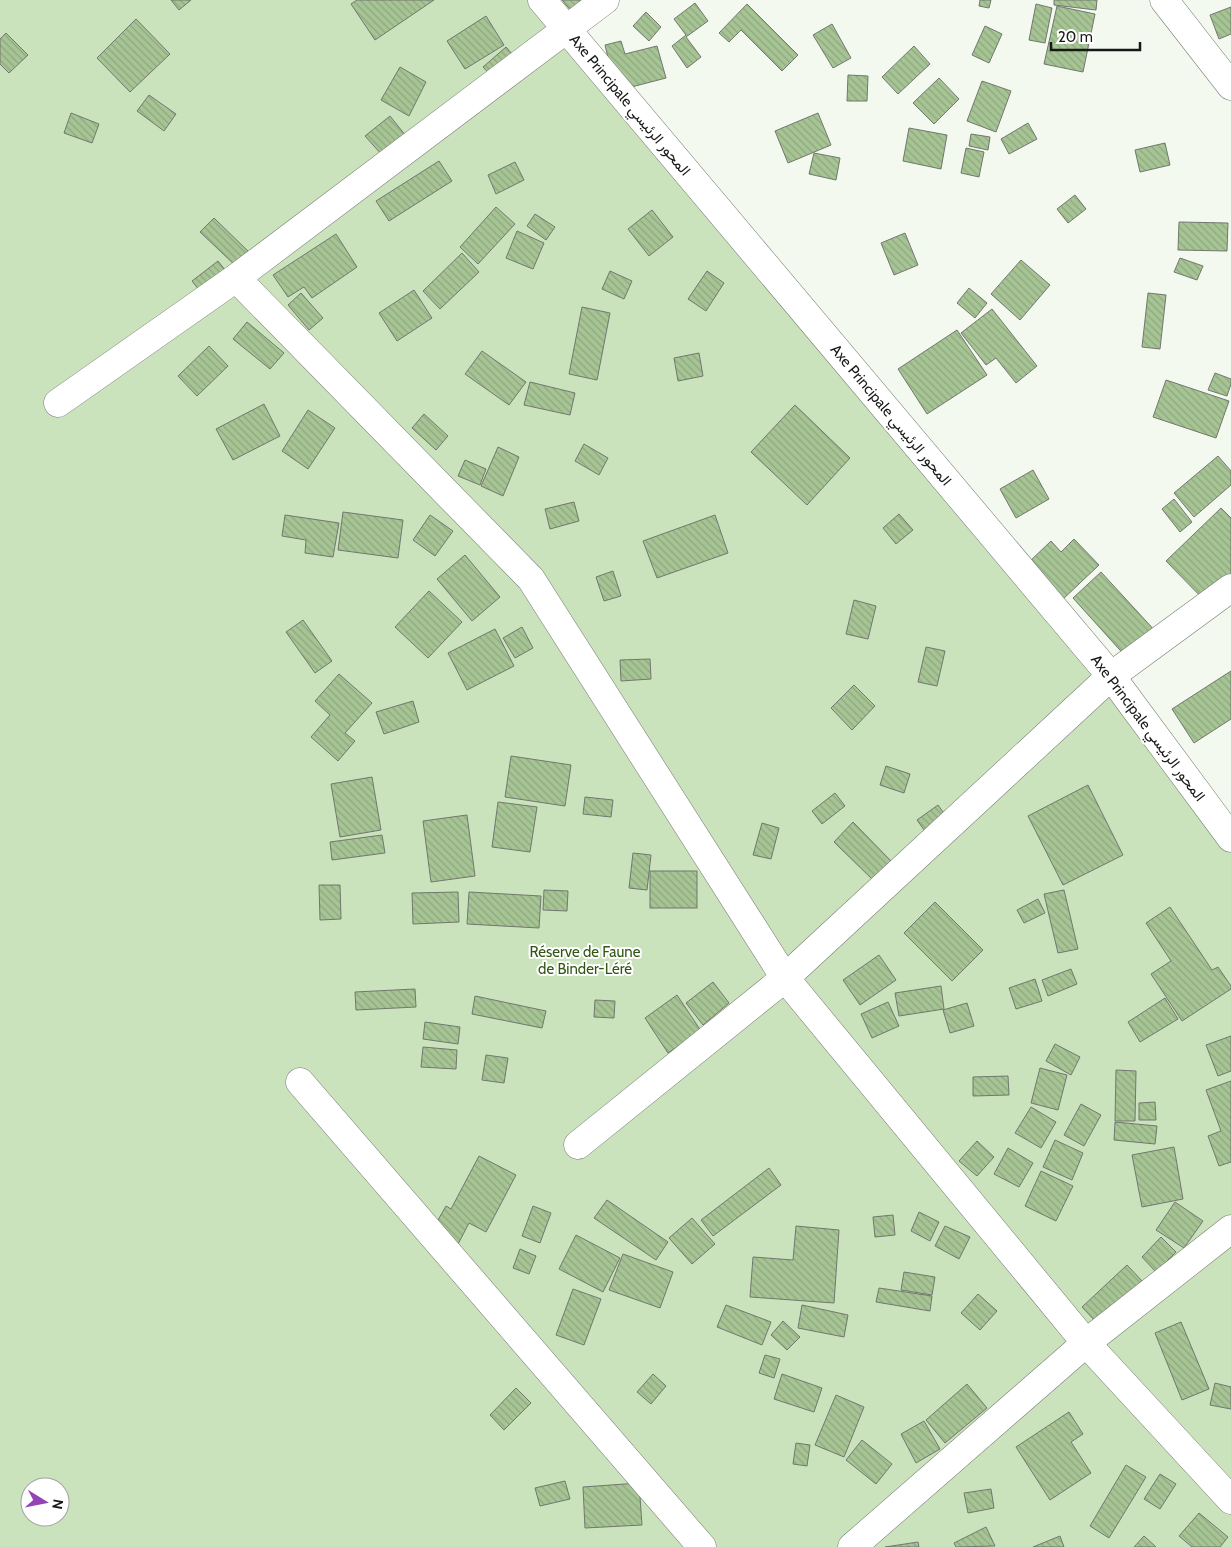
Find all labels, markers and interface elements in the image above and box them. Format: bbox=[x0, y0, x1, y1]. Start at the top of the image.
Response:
scale bar bbox=[1051, 20, 1140, 52]
text: 20 m bbox=[1058, 28, 1093, 46]
street label: Axe Principale المحور الرئيسي bbox=[563, 31, 694, 182]
street label: Axe Principale المحور الرئيسي bbox=[824, 341, 955, 492]
street label: Axe Principale المحور الرئيسي bbox=[1084, 651, 1209, 807]
park label: Réserve de Faune de Binder-Léré bbox=[530, 943, 641, 978]
north arrow bbox=[20, 1477, 70, 1527]
text: N bbox=[48, 1498, 68, 1511]

